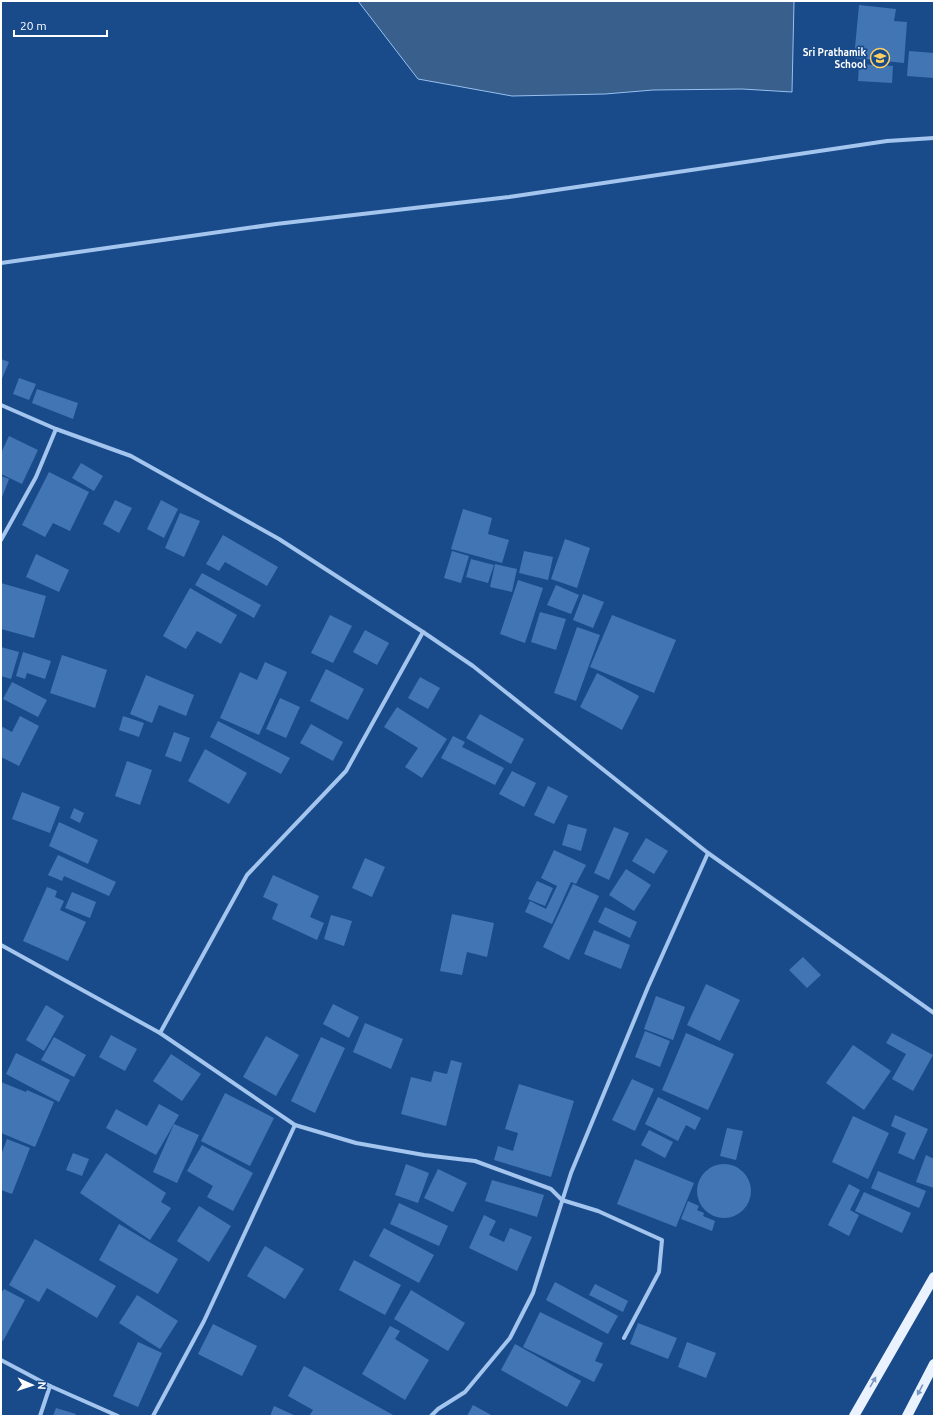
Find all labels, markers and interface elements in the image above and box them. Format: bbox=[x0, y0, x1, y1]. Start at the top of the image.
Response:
scale bar bbox=[14, 12, 107, 38]
text: 20 m bbox=[20, 19, 47, 32]
place label: Sri Prathamik School bbox=[803, 47, 866, 70]
school or university icon: Sri Prathamik School bbox=[869, 47, 891, 69]
north arrow bbox=[12, 1365, 52, 1405]
one-way arrow bbox=[870, 1376, 877, 1388]
text: N bbox=[36, 1381, 48, 1390]
one-way arrow bbox=[917, 1384, 924, 1396]

